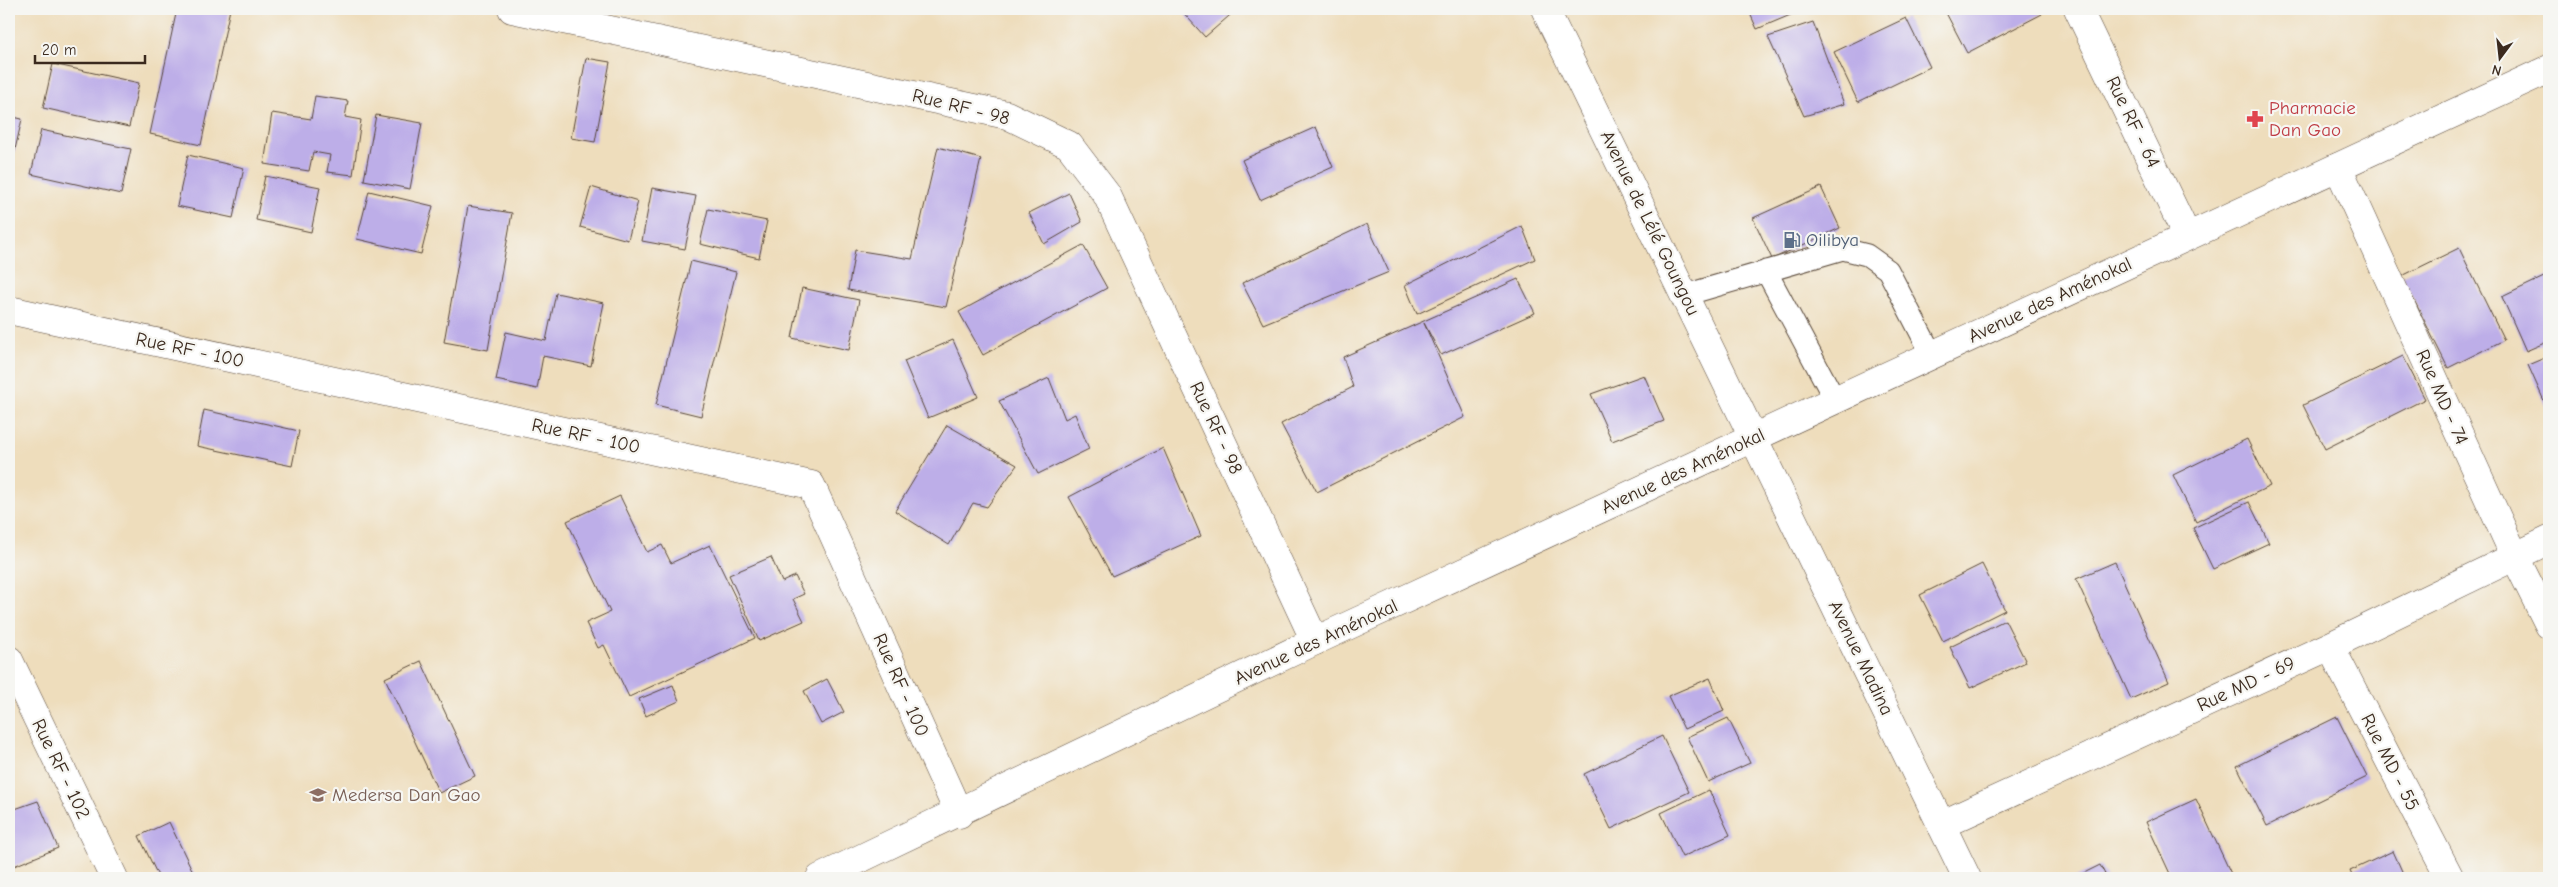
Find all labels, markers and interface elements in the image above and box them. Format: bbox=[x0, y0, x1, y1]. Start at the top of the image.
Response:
scale bar bbox=[35, 32, 145, 64]
north arrow bbox=[2476, 32, 2526, 82]
text: 20 m bbox=[42, 41, 76, 59]
text: N bbox=[2490, 61, 2503, 79]
street label: Rue RF - 64 bbox=[2101, 73, 2165, 171]
street label: Rue RF - 98 bbox=[910, 84, 1012, 130]
place label: Pharmacie Dan Gao bbox=[2269, 97, 2356, 141]
pharmacy icon: Pharmacie Dan Gao bbox=[2245, 109, 2265, 129]
street label: Avenue de Lélé Goungou bbox=[1596, 127, 1704, 319]
place label: Oilibya bbox=[1806, 229, 1859, 251]
fuel station icon: Oilibya bbox=[1782, 230, 1802, 250]
street label: Avenue des Aménokal bbox=[1965, 252, 2135, 348]
street label: Rue RF - 100 bbox=[134, 328, 246, 372]
street label: Rue MD - 74 bbox=[2411, 346, 2473, 448]
street label: Rue RF - 98 bbox=[1185, 378, 1247, 478]
street label: Rue RF - 100 bbox=[530, 414, 642, 458]
street label: Avenue des Aménokal bbox=[1598, 423, 1768, 519]
street label: Avenue des Aménokal bbox=[1231, 594, 1401, 690]
street label: Avenue Madina bbox=[1824, 597, 1898, 719]
street label: Rue RF - 100 bbox=[869, 630, 933, 740]
street label: Rue MD - 69 bbox=[2194, 652, 2298, 716]
street label: Rue MD - 55 bbox=[2356, 710, 2424, 814]
street label: Rue RF - 102 bbox=[27, 715, 95, 823]
place label: Medersa Dan Gao bbox=[332, 784, 481, 806]
school or university icon: Medersa Dan Gao bbox=[308, 785, 328, 805]

